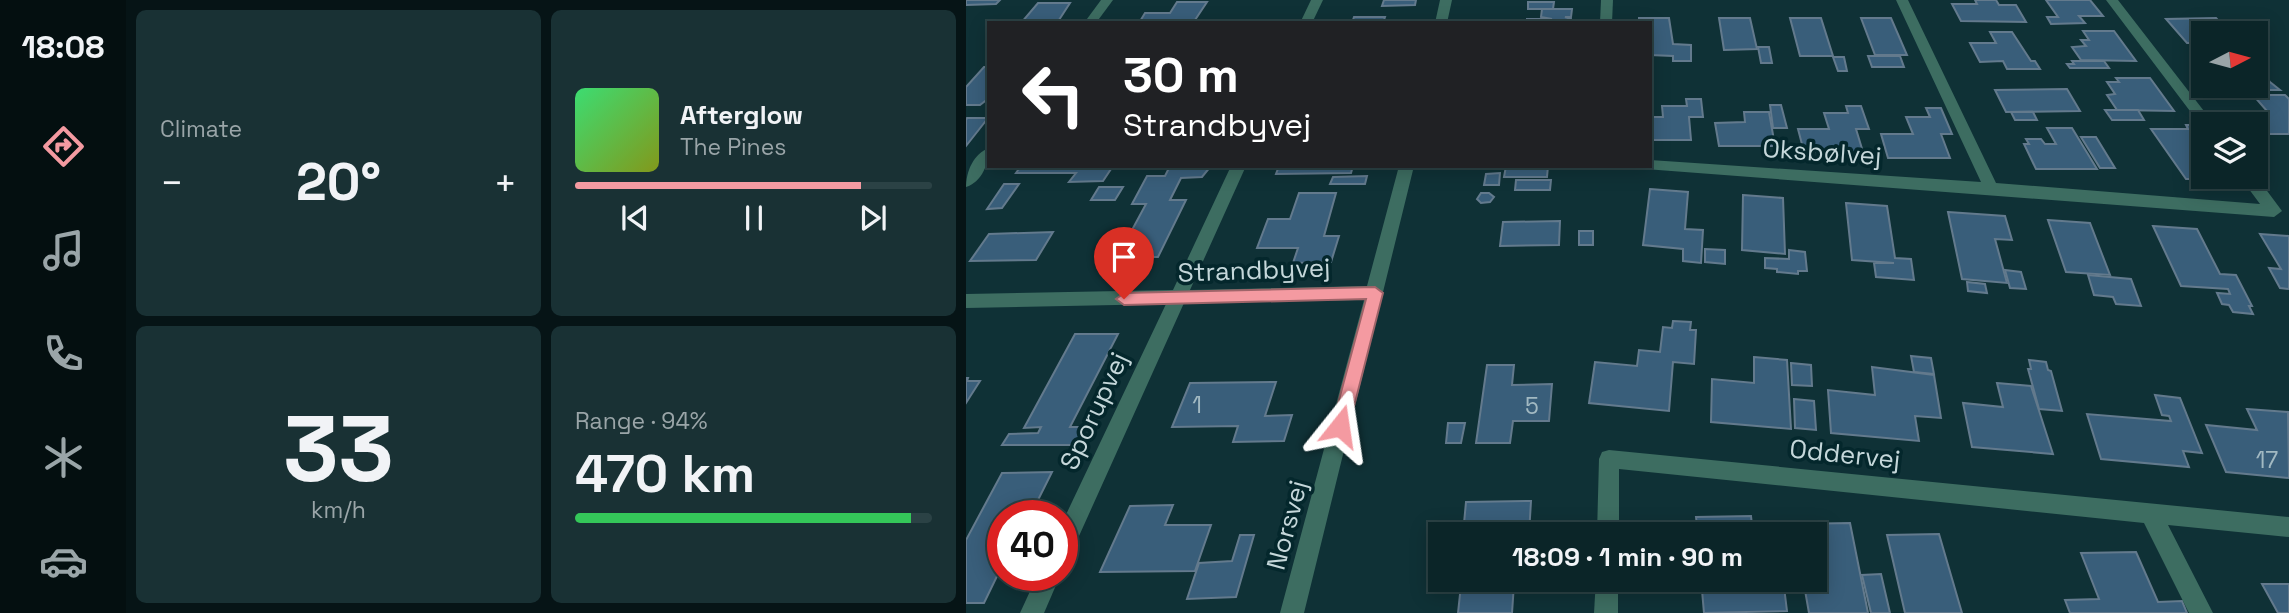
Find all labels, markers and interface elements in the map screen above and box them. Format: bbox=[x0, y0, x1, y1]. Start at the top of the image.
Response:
north arrow bbox=[2191, 21, 2268, 98]
map controls bbox=[2191, 21, 2268, 189]
text: 18:08 bbox=[21, 27, 105, 67]
text: 30 m bbox=[1123, 44, 1239, 106]
icon: left bbox=[1008, 49, 1099, 140]
text: Afterglow bbox=[680, 98, 803, 132]
text: Strandbyvej bbox=[1123, 105, 1311, 145]
button: layers bbox=[2191, 112, 2268, 189]
text: Climate bbox=[160, 114, 242, 144]
icon: directions bbox=[39, 122, 88, 171]
street label: Oksbølvej bbox=[1761, 131, 1883, 173]
text: The Pines bbox=[680, 132, 786, 162]
text: 20° bbox=[296, 149, 381, 215]
text: − bbox=[160, 159, 184, 207]
text: + bbox=[493, 159, 517, 207]
icon: previous bbox=[616, 199, 654, 237]
icon: pause bbox=[735, 199, 773, 237]
icon: next bbox=[854, 199, 892, 237]
icon: music bbox=[39, 226, 88, 275]
pin bbox=[1094, 227, 1154, 299]
icon: arrive bbox=[1105, 238, 1143, 276]
street label: Strandbyvej bbox=[1177, 250, 1331, 290]
icon: phone bbox=[39, 329, 88, 378]
street label: Sporupvej bbox=[1052, 347, 1136, 475]
position arrow bbox=[1303, 389, 1377, 463]
house number: 1 bbox=[1192, 390, 1202, 420]
text: 33 bbox=[283, 391, 394, 508]
house number: 5 bbox=[1525, 391, 1539, 421]
text: Range · 94% bbox=[575, 406, 708, 436]
street label: Oddervej bbox=[1788, 431, 1902, 477]
icon: climate bbox=[39, 433, 88, 482]
text: 470 km bbox=[575, 441, 755, 507]
house number: 17 bbox=[2256, 445, 2278, 475]
street label: Norsvej bbox=[1259, 476, 1315, 574]
text: km/h bbox=[311, 495, 366, 525]
speed limit sign: 40 bbox=[987, 500, 1078, 591]
icon: car bbox=[39, 537, 88, 586]
text: 18:09 · 1 min · 90 m bbox=[1512, 540, 1743, 574]

